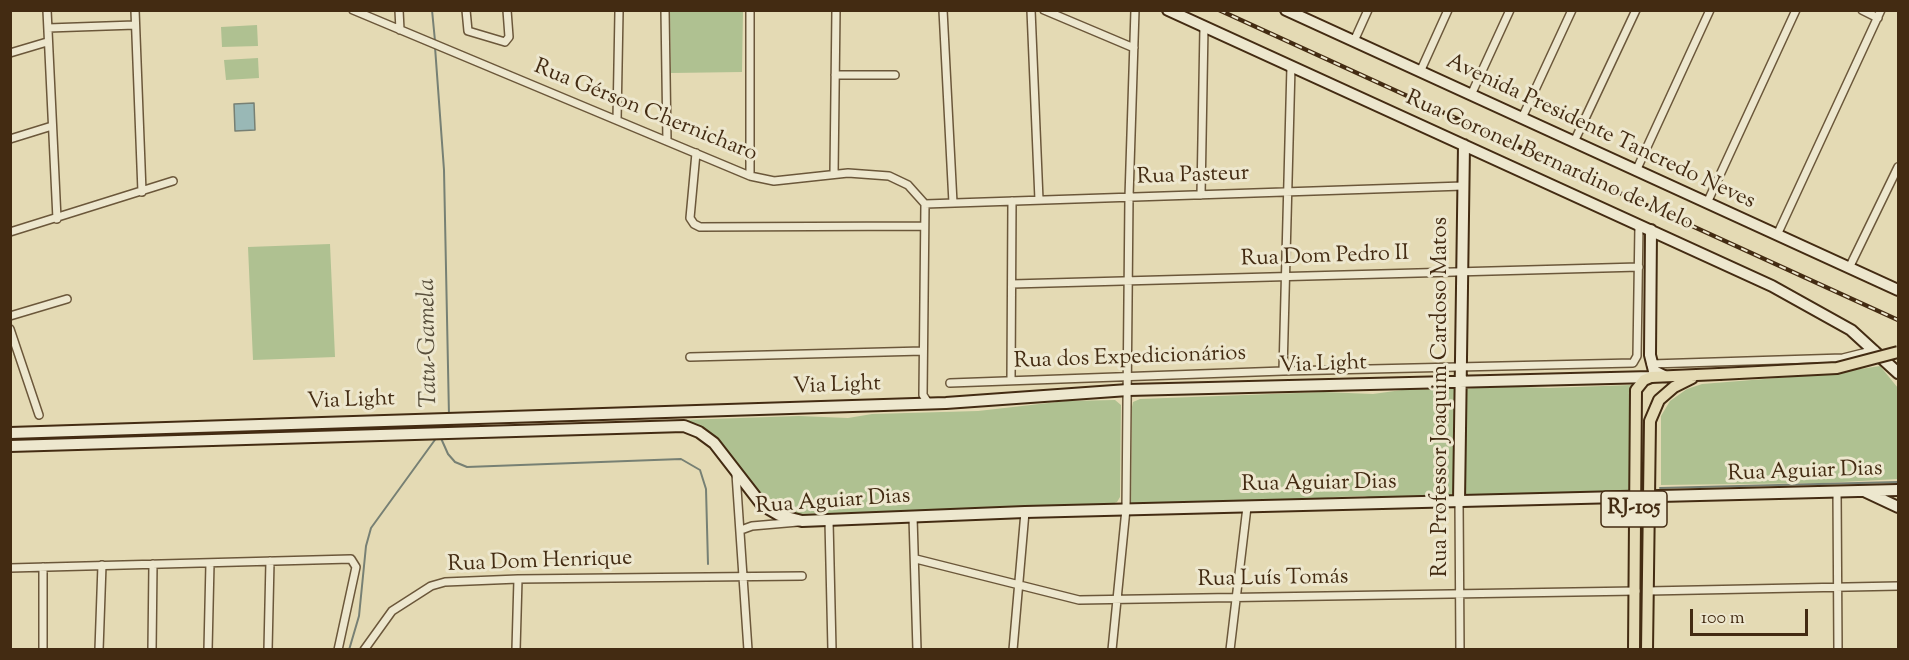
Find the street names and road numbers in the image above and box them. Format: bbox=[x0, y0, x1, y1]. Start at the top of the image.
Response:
street label: Avenida Presidente Tancredo Neves bbox=[1441, 50, 1759, 216]
street label: Rua Gérson Chernicharo bbox=[529, 55, 761, 169]
street label: Rua Coronel Bernardino de Melo bbox=[1401, 86, 1697, 238]
street label: Rua Pasteur bbox=[1136, 162, 1250, 192]
street label: Rua Professor Joaquim Cardoso Matos bbox=[1429, 217, 1455, 577]
street label: Rua Dom Pedro II bbox=[1240, 242, 1410, 274]
street label: Rua dos Expedicionários bbox=[1013, 342, 1247, 376]
street label: Via Light bbox=[1279, 351, 1367, 381]
street label: Via Light bbox=[793, 372, 881, 402]
street label: Via Light bbox=[307, 387, 395, 417]
street label: Rua Aguiar Dias bbox=[1727, 457, 1883, 489]
street label: Rua Aguiar Dias bbox=[1241, 470, 1397, 500]
street label: Rua Aguiar Dias bbox=[755, 484, 911, 522]
road number: RJ-105 bbox=[1601, 491, 1667, 527]
street label: Rua Dom Henrique bbox=[447, 547, 633, 579]
street label: Rua Luís Tomás bbox=[1197, 565, 1349, 595]

